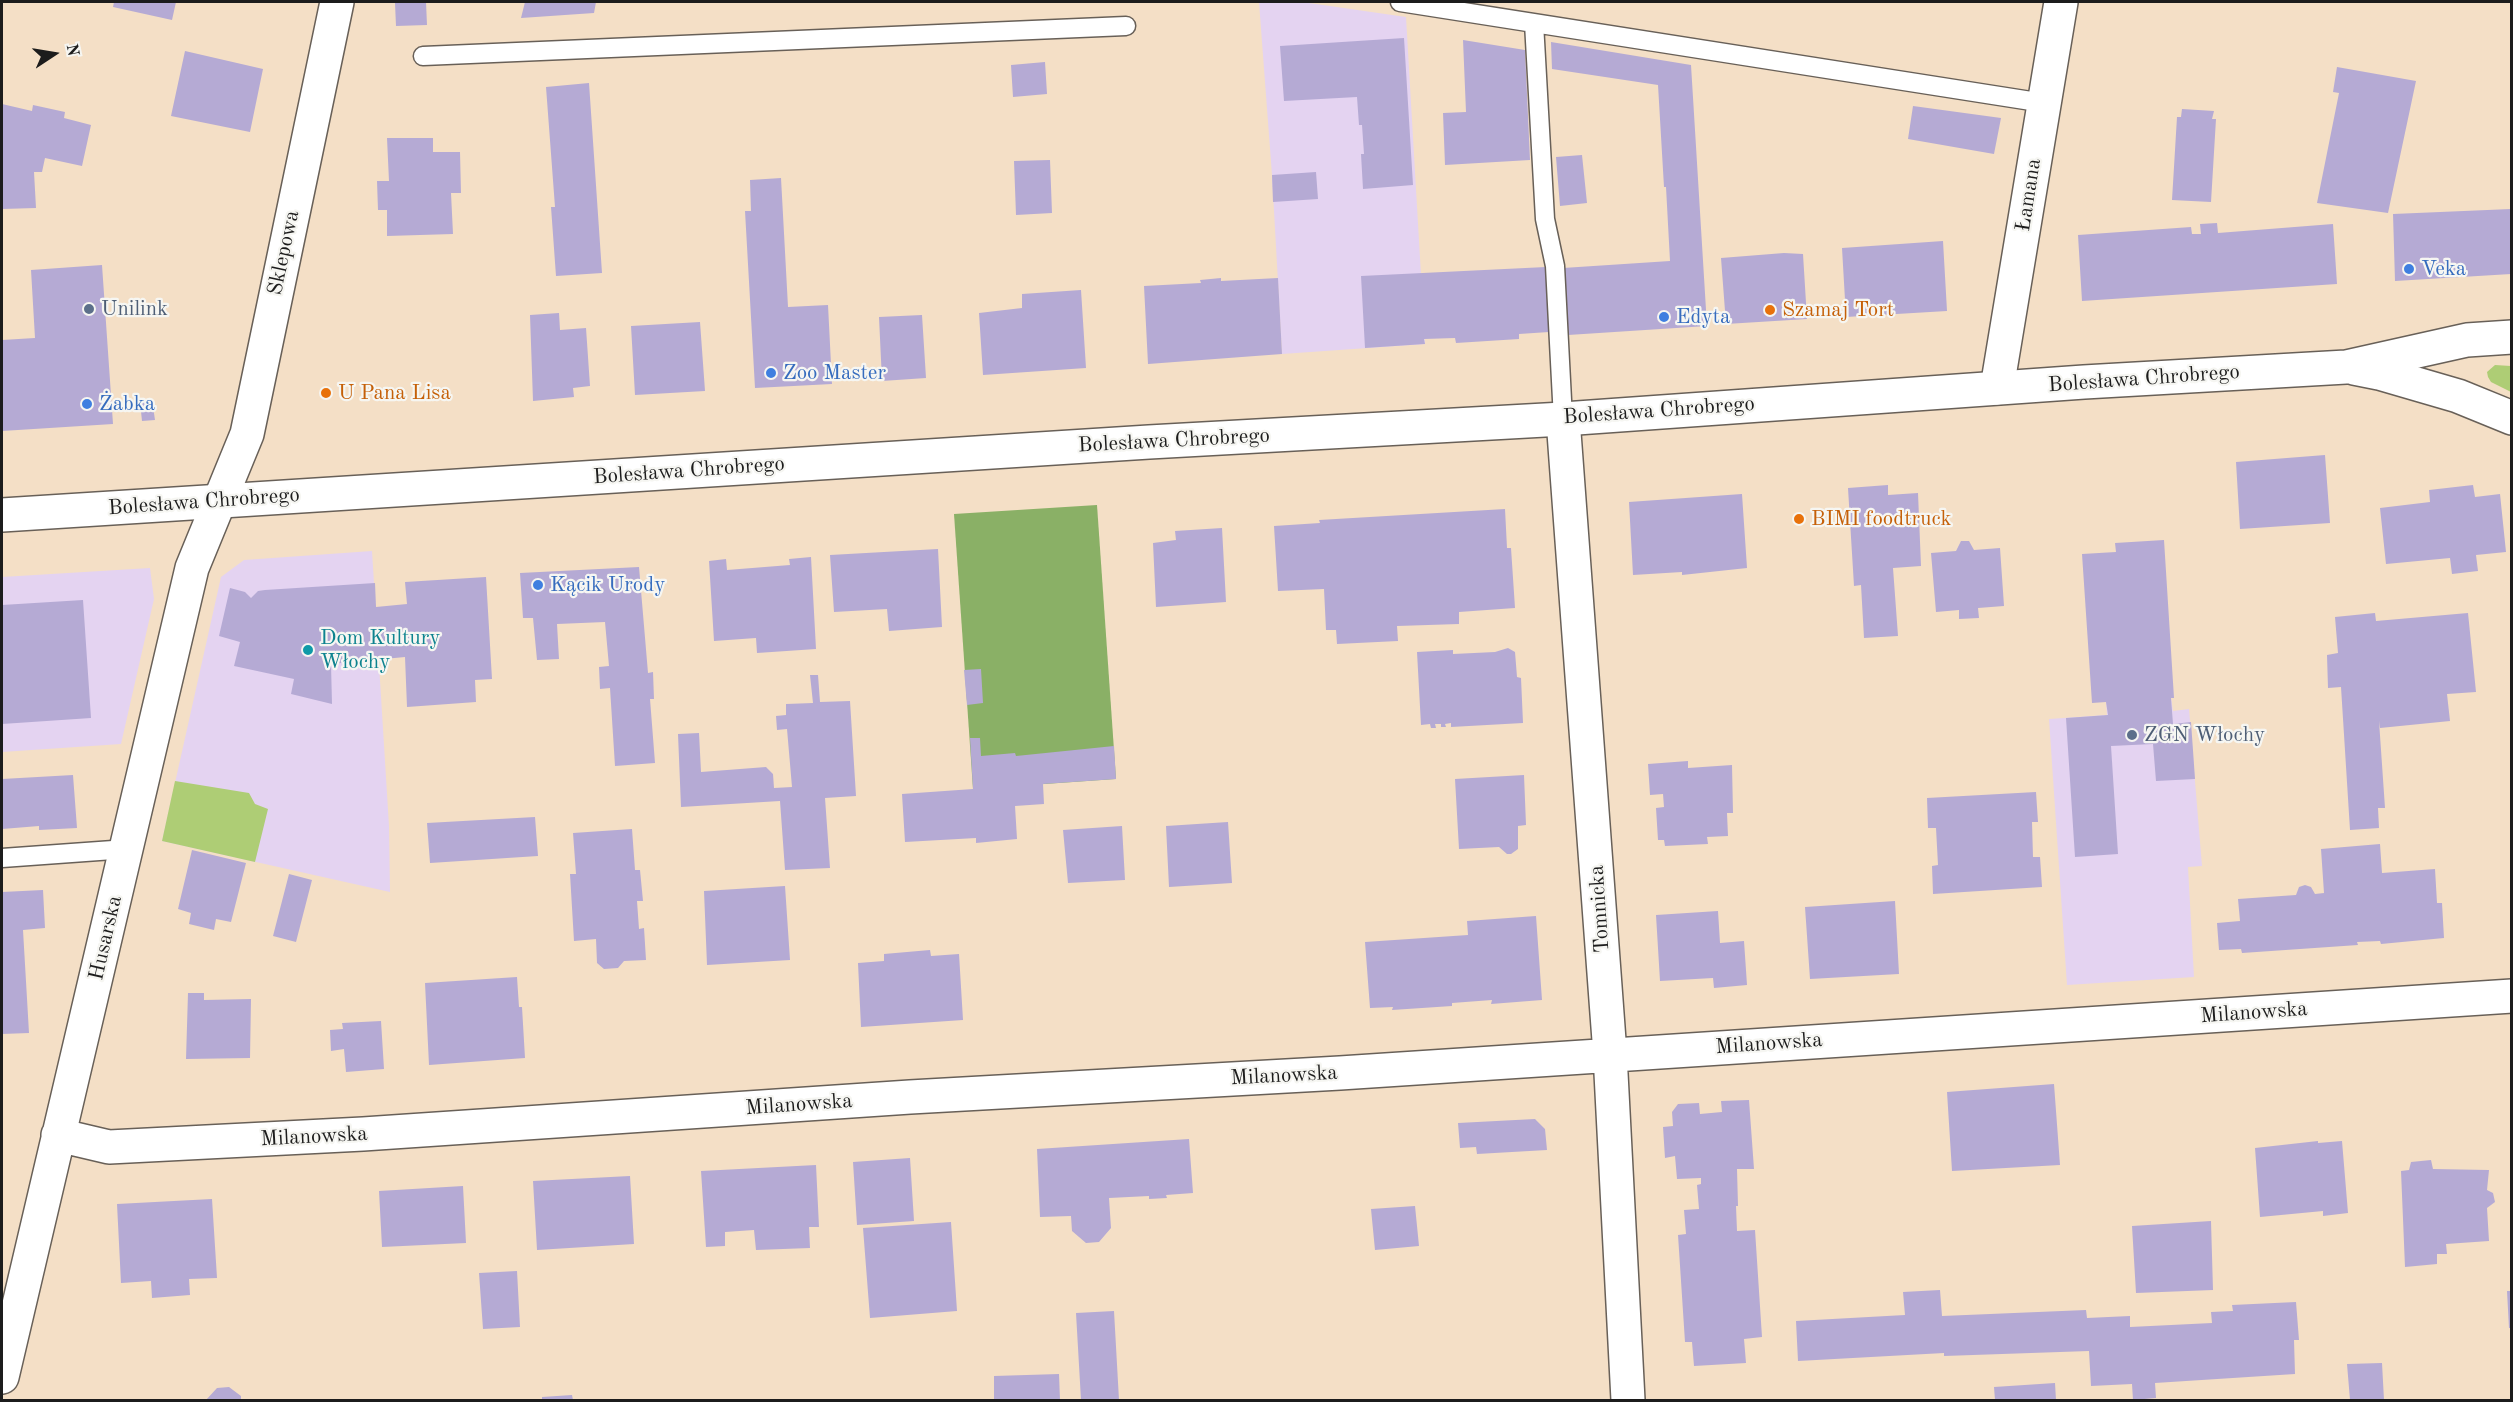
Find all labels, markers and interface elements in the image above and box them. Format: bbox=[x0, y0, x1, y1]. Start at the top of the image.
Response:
north arrow bbox=[24, 24, 84, 84]
text: N bbox=[63, 43, 81, 58]
street label: Łamana bbox=[2011, 157, 2047, 233]
street label: Sklepowa bbox=[263, 208, 305, 298]
place label: Veka bbox=[2421, 256, 2466, 282]
marker: Veka bbox=[2402, 262, 2416, 276]
place label: Unilink bbox=[101, 296, 168, 322]
place label: Szamaj Tort bbox=[1782, 297, 1894, 323]
marker: Unilink bbox=[82, 302, 96, 316]
marker: Szamaj Tort bbox=[1763, 303, 1777, 317]
place label: Edyta bbox=[1676, 304, 1730, 330]
marker: Edyta bbox=[1657, 310, 1671, 324]
place label: Zoo Master bbox=[783, 360, 886, 386]
street label: Bolesława Chrobrego bbox=[2047, 360, 2241, 398]
marker: Zoo Master bbox=[764, 366, 778, 380]
place label: U Pana Lisa bbox=[338, 380, 451, 406]
marker: U Pana Lisa bbox=[319, 386, 333, 400]
place label: Żabka bbox=[99, 391, 155, 417]
street label: Bolesława Chrobrego bbox=[1562, 392, 1756, 430]
marker: Żabka bbox=[80, 397, 94, 411]
street label: Bolesława Chrobrego bbox=[1077, 423, 1271, 459]
street label: Bolesława Chrobrego bbox=[592, 452, 786, 490]
street label: Bolesława Chrobrego bbox=[107, 483, 301, 521]
place label: BIMI foodtruck bbox=[1811, 506, 1951, 532]
marker: BIMI foodtruck bbox=[1792, 512, 1806, 526]
place label: Kącik Urody bbox=[550, 572, 665, 598]
marker: Kącik Urody bbox=[531, 578, 545, 592]
place label: Dom Kultury Włochy bbox=[320, 625, 440, 675]
marker: Dom Kultury Włochy bbox=[301, 643, 315, 657]
place label: ZGN Włochy bbox=[2144, 722, 2265, 748]
marker: ZGN Włochy bbox=[2125, 728, 2139, 742]
street label: Tomnicka bbox=[1584, 864, 1616, 954]
street label: Husarska bbox=[84, 893, 128, 983]
street label: Milanowska bbox=[2200, 997, 2308, 1029]
street label: Milanowska bbox=[1715, 1028, 1823, 1060]
street label: Milanowska bbox=[1230, 1061, 1338, 1091]
street label: Milanowska bbox=[745, 1089, 853, 1121]
street label: Milanowska bbox=[260, 1122, 368, 1152]

